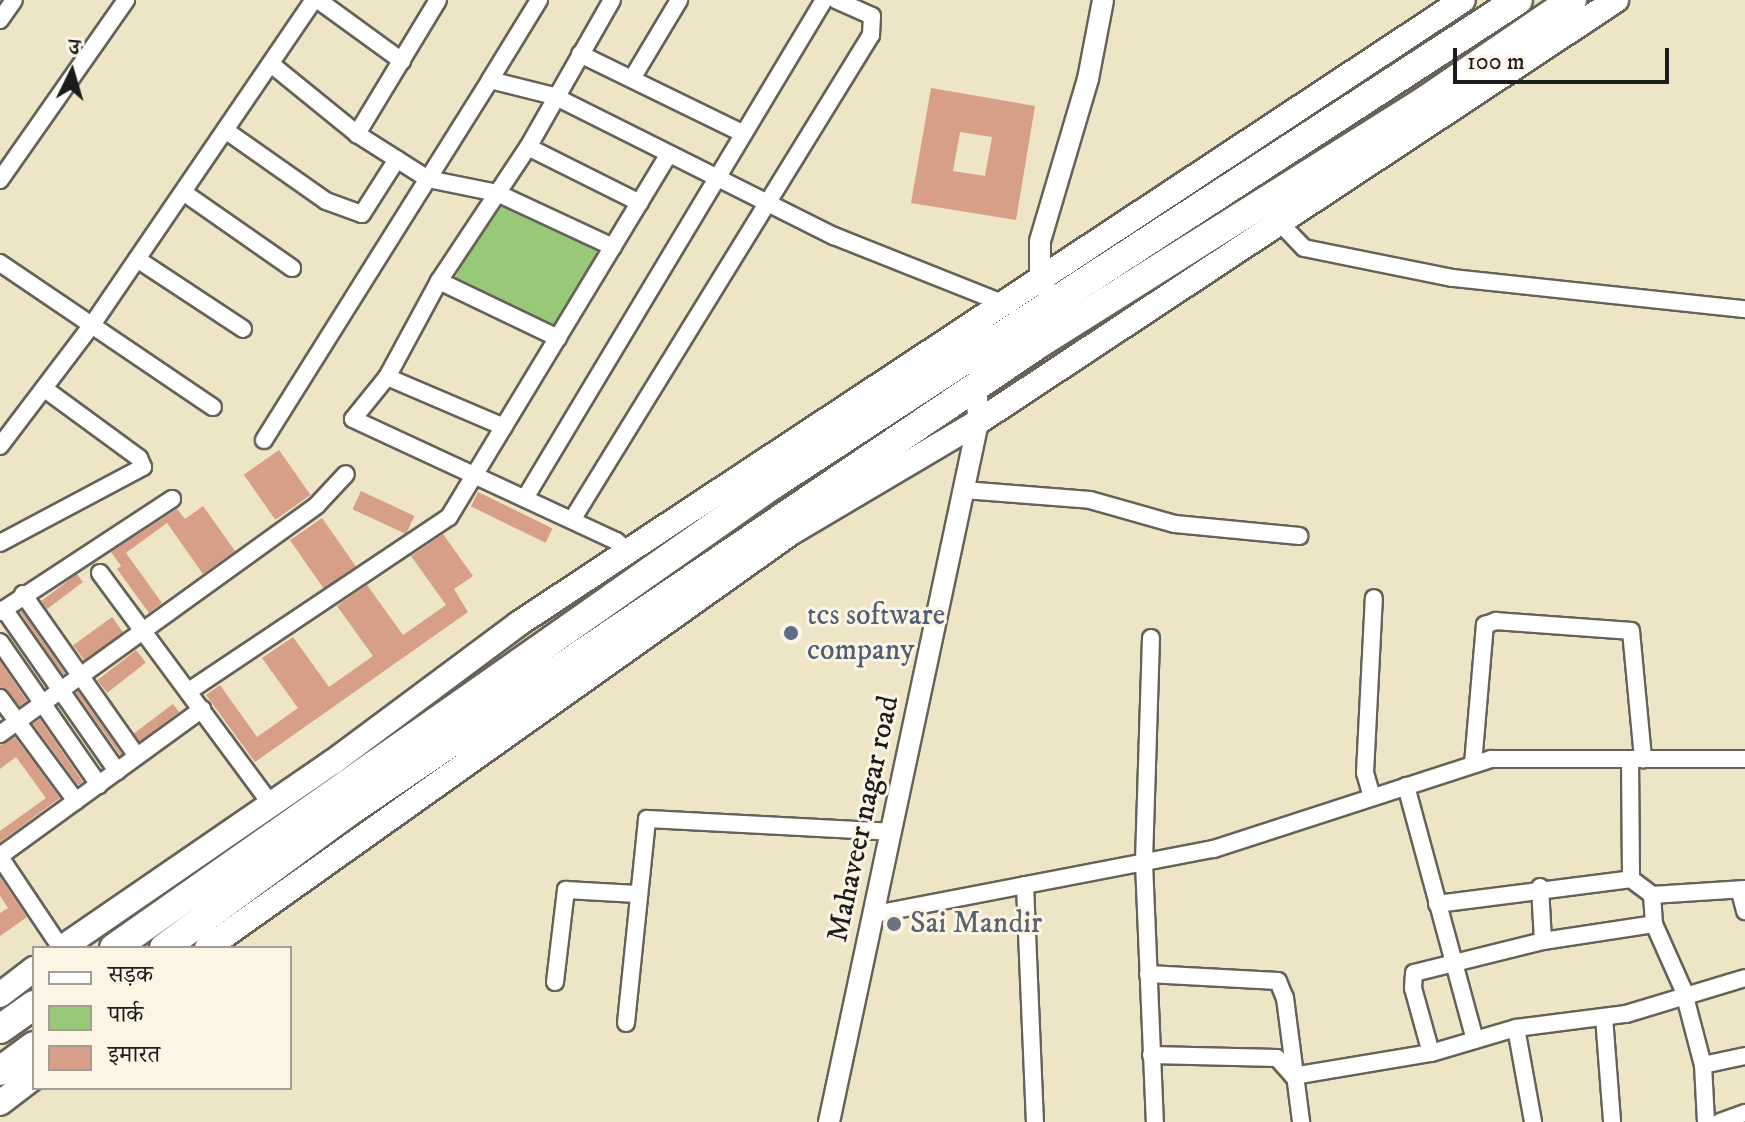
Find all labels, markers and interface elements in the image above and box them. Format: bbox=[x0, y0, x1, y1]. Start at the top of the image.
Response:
north arrow bbox=[32, 32, 112, 112]
scale bar bbox=[1457, 32, 1673, 82]
text: उ bbox=[67, 34, 81, 62]
text: 100 m bbox=[1467, 47, 1525, 77]
place label: tcs software company bbox=[807, 598, 945, 668]
marker: tcs software company bbox=[782, 624, 800, 642]
street label: Mahaveer nagar road bbox=[820, 693, 908, 945]
place label: Sai Mandir bbox=[910, 906, 1042, 942]
marker: Sai Mandir bbox=[885, 915, 903, 933]
legend bbox=[32, 946, 292, 1090]
text: सड़क bbox=[108, 960, 153, 990]
text: पार्क bbox=[108, 1000, 143, 1030]
text: इमारत bbox=[108, 1040, 160, 1070]

